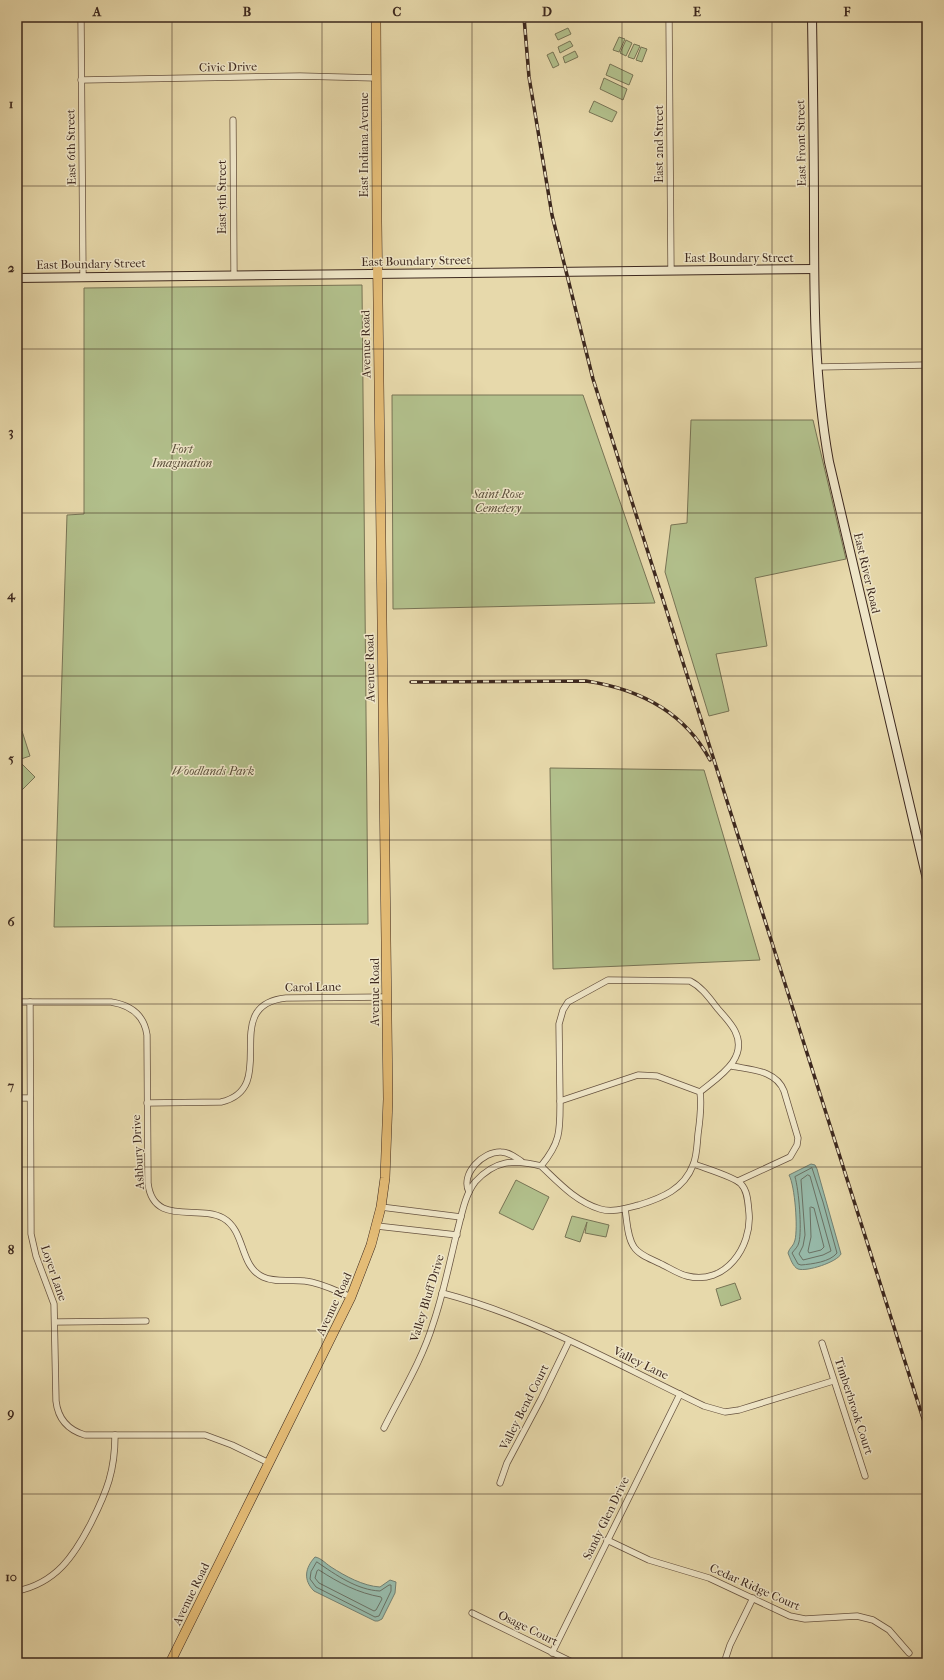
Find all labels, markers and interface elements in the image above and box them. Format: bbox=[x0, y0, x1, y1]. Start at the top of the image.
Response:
text: A bbox=[92, 4, 102, 19]
text: B bbox=[243, 4, 252, 19]
text: C bbox=[393, 4, 402, 19]
text: D bbox=[542, 4, 552, 19]
text: E bbox=[693, 4, 701, 19]
text: F bbox=[843, 4, 851, 19]
street label: Civic Drive bbox=[199, 59, 257, 75]
street label: East Indiana Avenue bbox=[357, 92, 371, 198]
text: 1 bbox=[9, 96, 14, 111]
street label: East Front Street bbox=[793, 99, 809, 187]
street label: East 2nd Street bbox=[652, 104, 666, 183]
street label: East 6th Street bbox=[63, 108, 79, 185]
street label: East 5th Street bbox=[215, 159, 229, 234]
street label: East Boundary Street bbox=[684, 251, 794, 265]
street label: East Boundary Street bbox=[361, 253, 472, 269]
street label: East Boundary Street bbox=[36, 256, 147, 272]
text: 2 bbox=[8, 260, 15, 275]
street label: Avenue Road bbox=[358, 309, 374, 379]
text: 3 bbox=[8, 424, 14, 440]
park label: Fort Imagination bbox=[151, 442, 212, 470]
park label: Saint Rose Cemetery bbox=[472, 487, 525, 515]
street label: East River Road bbox=[851, 531, 883, 615]
text: 4 bbox=[6, 587, 16, 603]
street label: Avenue Road bbox=[362, 633, 378, 703]
text: 5 bbox=[8, 751, 14, 766]
park label: Woodlands Park bbox=[172, 764, 254, 778]
text: 6 bbox=[7, 914, 15, 929]
street label: Avenue Road bbox=[368, 958, 382, 1027]
street label: Carol Lane bbox=[285, 980, 341, 994]
text: 7 bbox=[7, 1078, 15, 1093]
street label: Ashbury Drive bbox=[129, 1114, 147, 1191]
text: 8 bbox=[8, 1242, 15, 1257]
street label: Loyer Lane bbox=[38, 1243, 70, 1303]
street label: Valley Bluff Drive bbox=[407, 1253, 447, 1344]
street label: Avenue Road bbox=[313, 1270, 355, 1339]
street label: Valley Lane bbox=[610, 1343, 671, 1382]
street label: Timberbrook Court bbox=[832, 1356, 876, 1457]
street label: Valley Bend Court bbox=[496, 1361, 552, 1453]
text: 9 bbox=[7, 1405, 15, 1421]
street label: Sandy Glen Drive bbox=[580, 1474, 632, 1562]
street label: Avenue Road bbox=[169, 1560, 212, 1629]
street label: Cedar Ridge Court bbox=[708, 1561, 803, 1614]
text: 10 bbox=[5, 1569, 17, 1584]
street label: Osage Court bbox=[496, 1608, 561, 1649]

